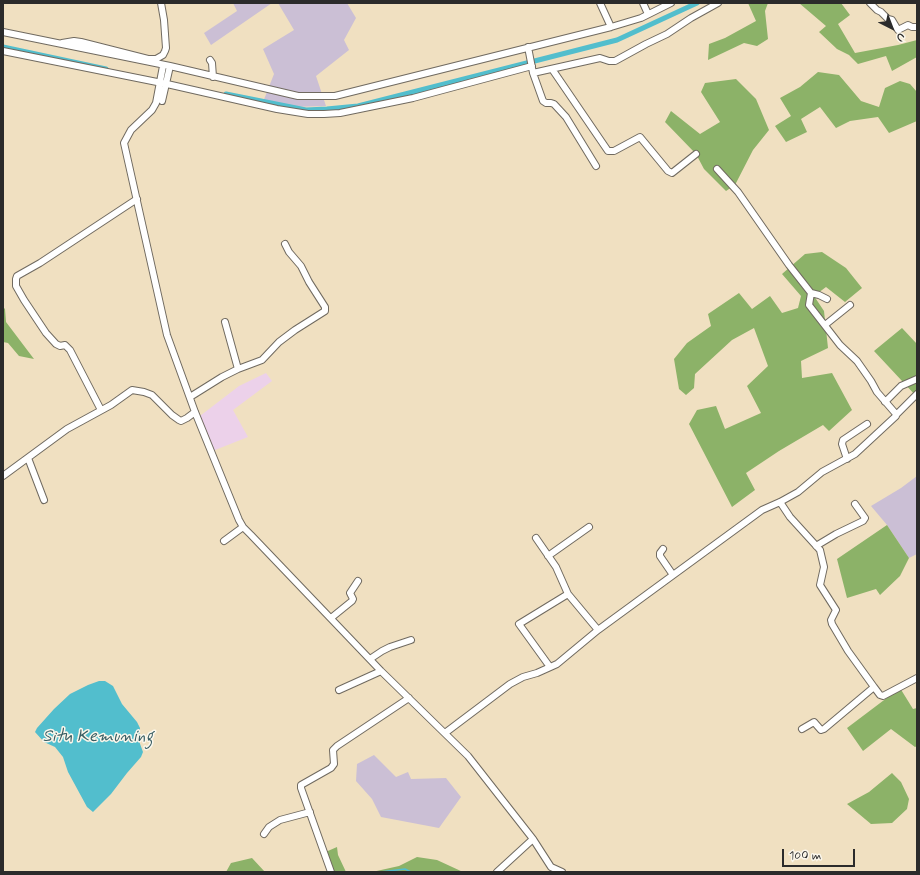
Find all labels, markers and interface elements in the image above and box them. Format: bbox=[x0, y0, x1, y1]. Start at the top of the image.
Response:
north arrow bbox=[872, 8, 912, 48]
text: U bbox=[893, 29, 907, 45]
water label: Situ Kemuning bbox=[43, 727, 153, 747]
scale bar bbox=[784, 841, 857, 867]
text: 100 m bbox=[789, 848, 821, 864]

